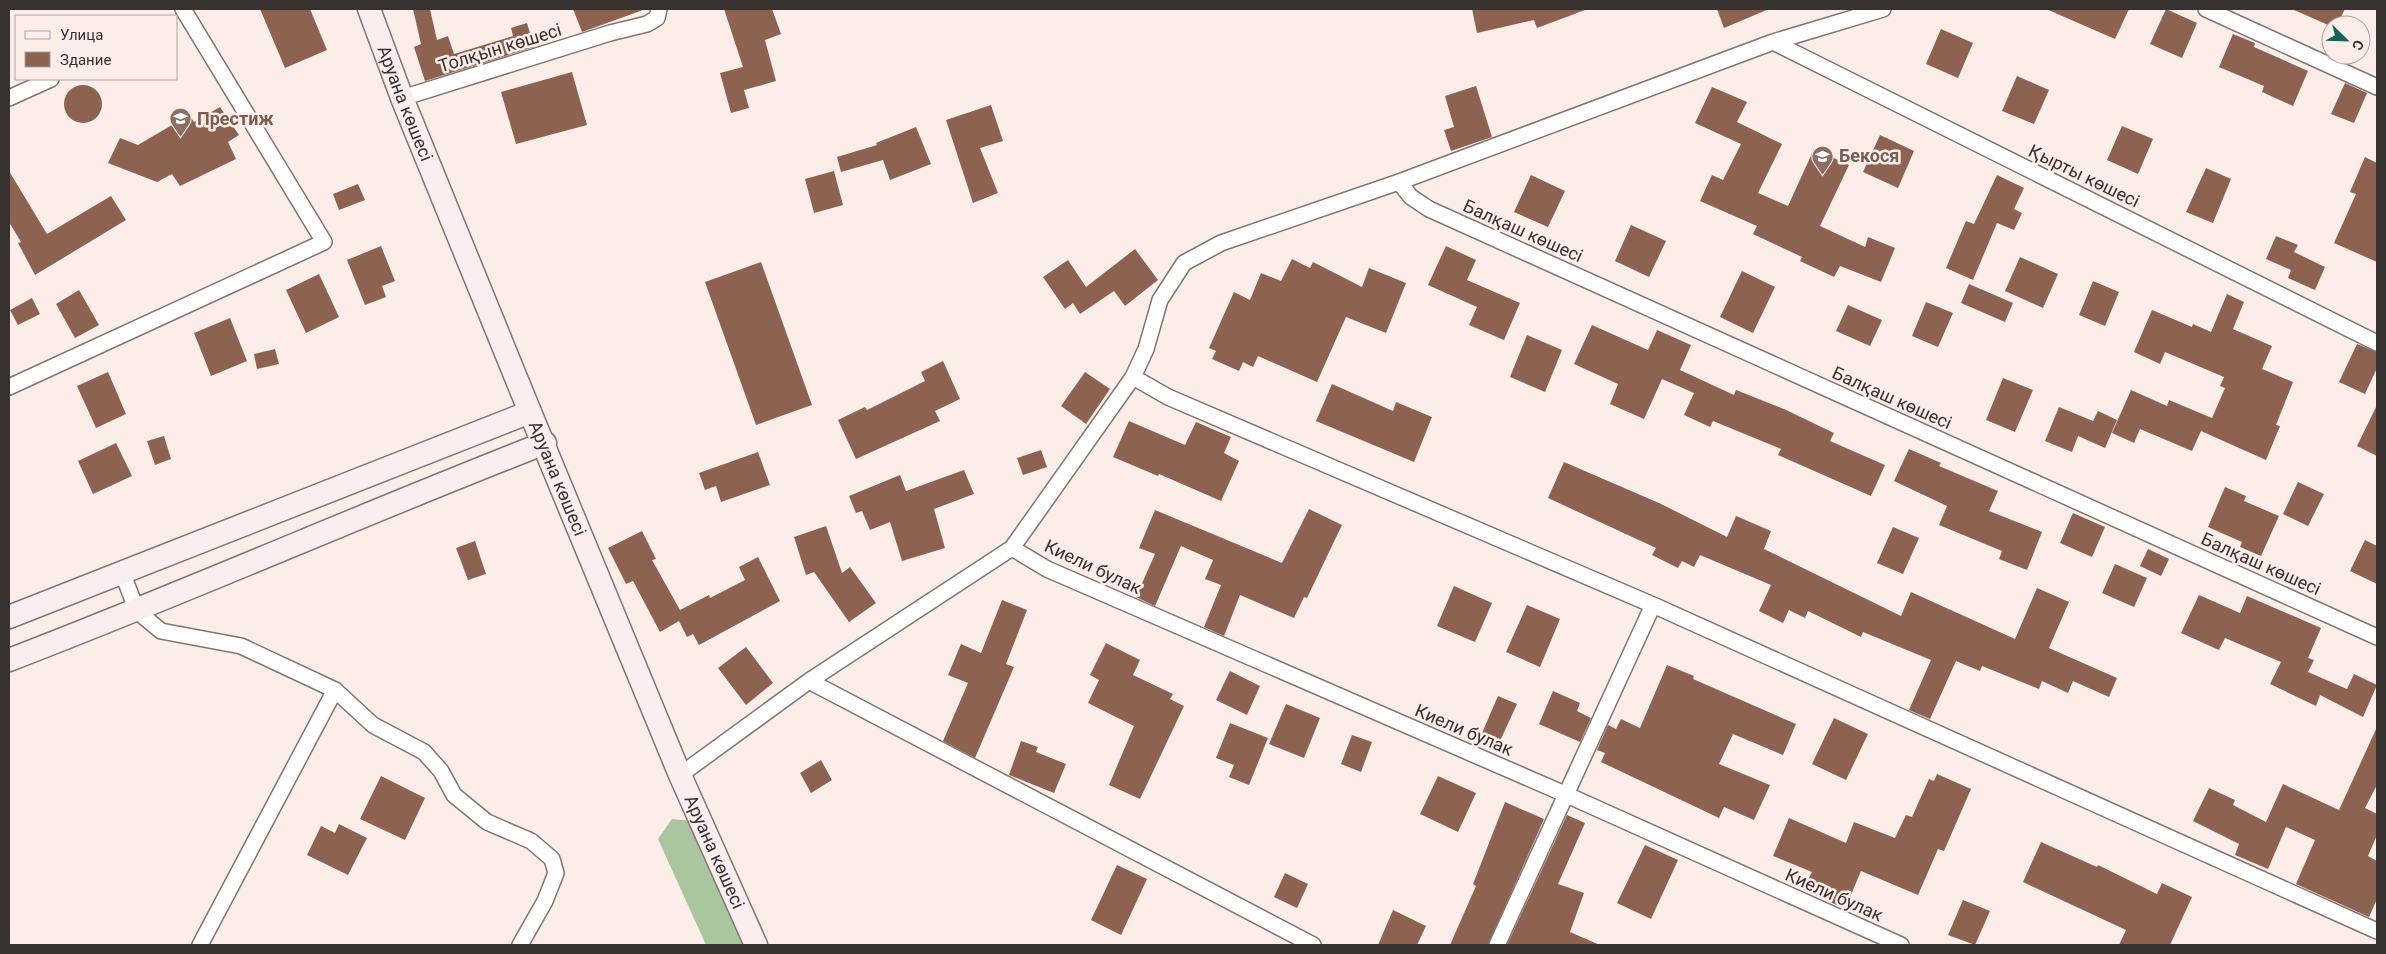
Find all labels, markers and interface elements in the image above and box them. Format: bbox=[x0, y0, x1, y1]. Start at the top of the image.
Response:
legend bbox=[15, 15, 178, 80]
north arrow bbox=[2321, 15, 2371, 65]
street label: Толқын көшесі bbox=[436, 19, 564, 76]
text: Улица bbox=[60, 26, 103, 44]
text: С bbox=[2349, 38, 2367, 52]
street label: Аруана көшесі bbox=[373, 43, 438, 164]
text: Здание bbox=[60, 51, 111, 69]
school or university icon: Престиж bbox=[169, 107, 193, 138]
place label: Престиж bbox=[197, 108, 274, 129]
street label: Қырты көшесі bbox=[2025, 140, 2143, 211]
school or university icon: Бекося bbox=[1811, 144, 1835, 175]
place label: Бекося bbox=[1839, 145, 1899, 166]
street label: Балқаш көшесі bbox=[1460, 195, 1586, 266]
street label: Балқаш көшесі bbox=[1829, 362, 1955, 433]
street label: Аруана көшесі bbox=[525, 418, 591, 539]
street label: Балқаш көшесі bbox=[2198, 528, 2324, 599]
street label: Киели булак bbox=[1041, 535, 1145, 598]
street label: Киели булак bbox=[1412, 699, 1517, 760]
street label: Аруана көшесі bbox=[680, 792, 749, 912]
street label: Киели булак bbox=[1782, 864, 1886, 926]

